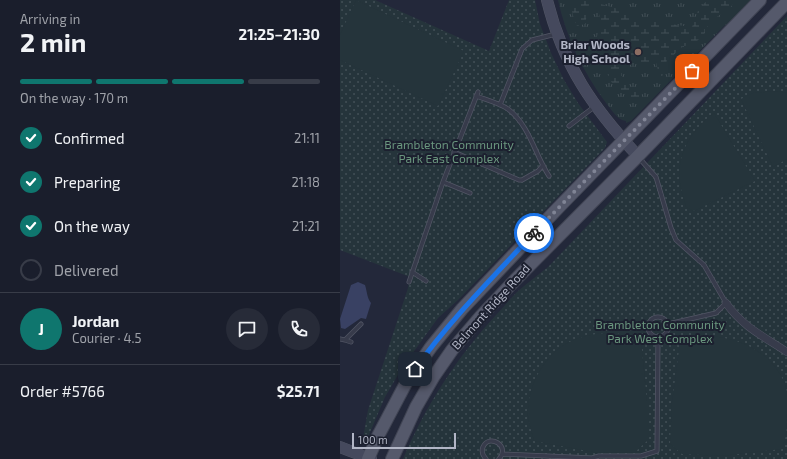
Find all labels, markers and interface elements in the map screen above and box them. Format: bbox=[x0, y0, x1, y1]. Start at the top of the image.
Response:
text: Arriving in bbox=[20, 11, 80, 27]
text: 21:25–21:30 bbox=[239, 25, 320, 43]
text: 2 min bbox=[20, 26, 86, 57]
place label: Briar Woods High School bbox=[560, 37, 630, 65]
marker: Briar Woods High School bbox=[633, 47, 643, 57]
pin bbox=[675, 54, 709, 88]
icon: bag bbox=[681, 60, 703, 82]
text: On the way · 170 m bbox=[20, 90, 128, 106]
icon: check bbox=[20, 127, 42, 149]
text: Confirmed bbox=[54, 129, 125, 147]
text: 21:11 bbox=[294, 130, 320, 146]
park label: Brambleton Community Park East Complex bbox=[384, 137, 514, 165]
icon: check bbox=[20, 171, 42, 193]
text: Preparing bbox=[54, 173, 120, 191]
text: 21:18 bbox=[291, 174, 320, 190]
courier bbox=[514, 213, 554, 253]
icon: check bbox=[20, 215, 42, 237]
text: On the way bbox=[54, 217, 130, 235]
text: 21:21 bbox=[292, 218, 320, 234]
icon: bike bbox=[523, 222, 545, 244]
text: Delivered bbox=[54, 261, 119, 279]
street label: Belmont Ridge Road bbox=[448, 261, 532, 352]
button: chat bbox=[226, 308, 268, 350]
button: phone bbox=[278, 308, 320, 350]
text: Jordan bbox=[72, 312, 119, 330]
park label: Brambleton Community Park West Complex bbox=[595, 317, 725, 345]
text: J bbox=[38, 320, 44, 338]
text: Courier · 4.5 bbox=[72, 330, 141, 346]
pin bbox=[398, 352, 432, 386]
icon: home bbox=[404, 358, 426, 380]
text: Order #5766 bbox=[20, 382, 105, 400]
text: $25.71 bbox=[277, 382, 320, 400]
scale bar bbox=[352, 431, 456, 450]
text: 100 m bbox=[358, 433, 388, 446]

